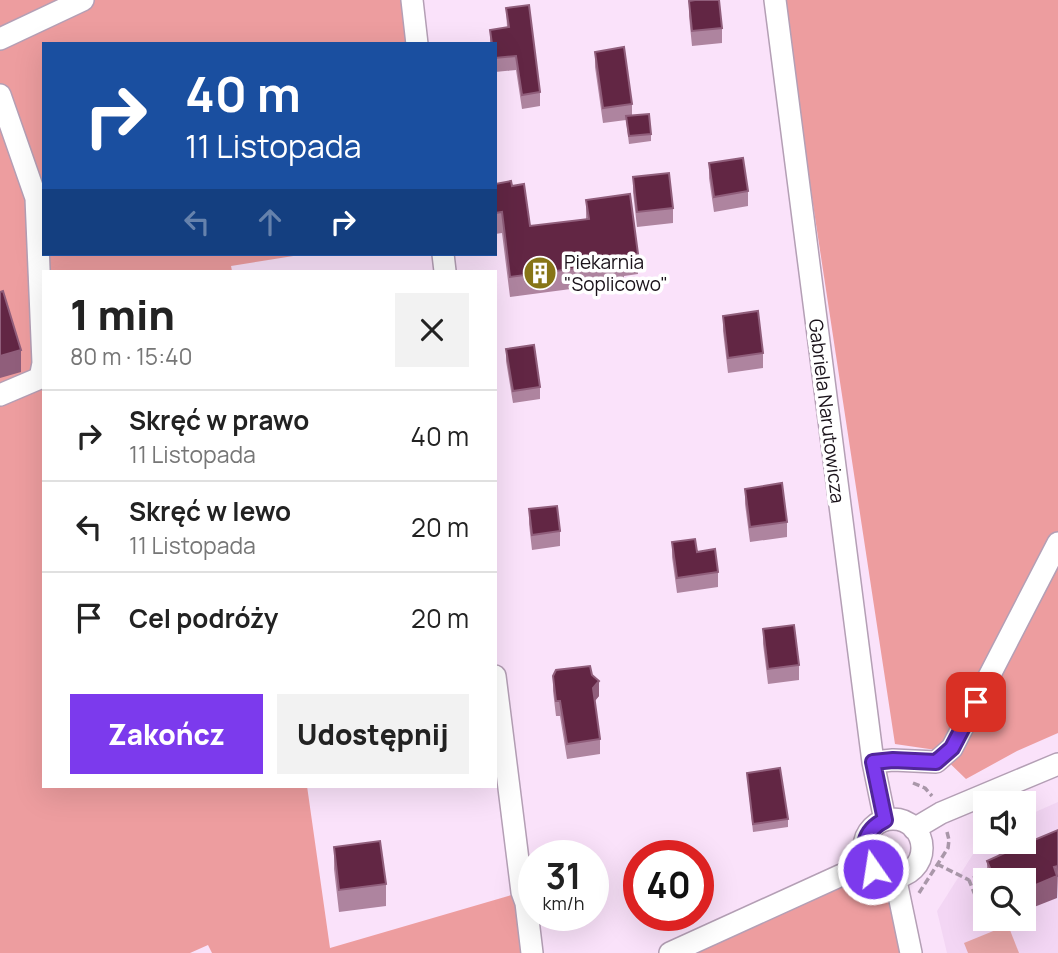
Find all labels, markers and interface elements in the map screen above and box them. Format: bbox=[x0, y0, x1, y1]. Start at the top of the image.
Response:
text: 40 m bbox=[185, 60, 301, 127]
icon: right bbox=[70, 70, 161, 161]
text: 11 Listopada bbox=[185, 124, 362, 168]
icon: left bbox=[178, 203, 216, 241]
icon: ahead bbox=[251, 203, 289, 241]
icon: right bbox=[324, 203, 362, 241]
place label: Piekarnia "Soplicowo" bbox=[564, 249, 668, 297]
building icon: Piekarnia "Soplicowo" bbox=[521, 254, 559, 292]
text: 1 min bbox=[70, 285, 175, 343]
button: close bbox=[395, 293, 469, 367]
street label: Gabriela Narutowicza bbox=[803, 317, 851, 505]
text: 80 m · 15:40 bbox=[70, 340, 193, 372]
text: Skręć w prawo bbox=[129, 402, 309, 438]
icon: right bbox=[70, 417, 108, 455]
text: 40 m bbox=[411, 418, 469, 454]
text: 11 Listopada bbox=[129, 438, 256, 470]
text: Skręć w lewo bbox=[129, 493, 291, 529]
icon: left bbox=[70, 508, 108, 546]
text: 20 m bbox=[411, 509, 469, 545]
text: 11 Listopada bbox=[129, 529, 256, 561]
icon: arrive bbox=[70, 599, 108, 637]
text: Cel podróży bbox=[129, 600, 278, 636]
text: 20 m bbox=[411, 600, 469, 636]
pin bbox=[946, 672, 1006, 732]
icon: arrive bbox=[957, 683, 995, 721]
button: Zakończ bbox=[70, 694, 263, 774]
button: Udostępnij bbox=[277, 694, 469, 774]
map controls bbox=[973, 791, 1036, 931]
button: sound bbox=[973, 791, 1036, 854]
position arrow bbox=[836, 832, 910, 906]
speed limit sign: 40 bbox=[623, 840, 714, 931]
text: 31 bbox=[546, 852, 581, 900]
button: search bbox=[973, 868, 1036, 931]
text: km/h bbox=[543, 891, 584, 915]

